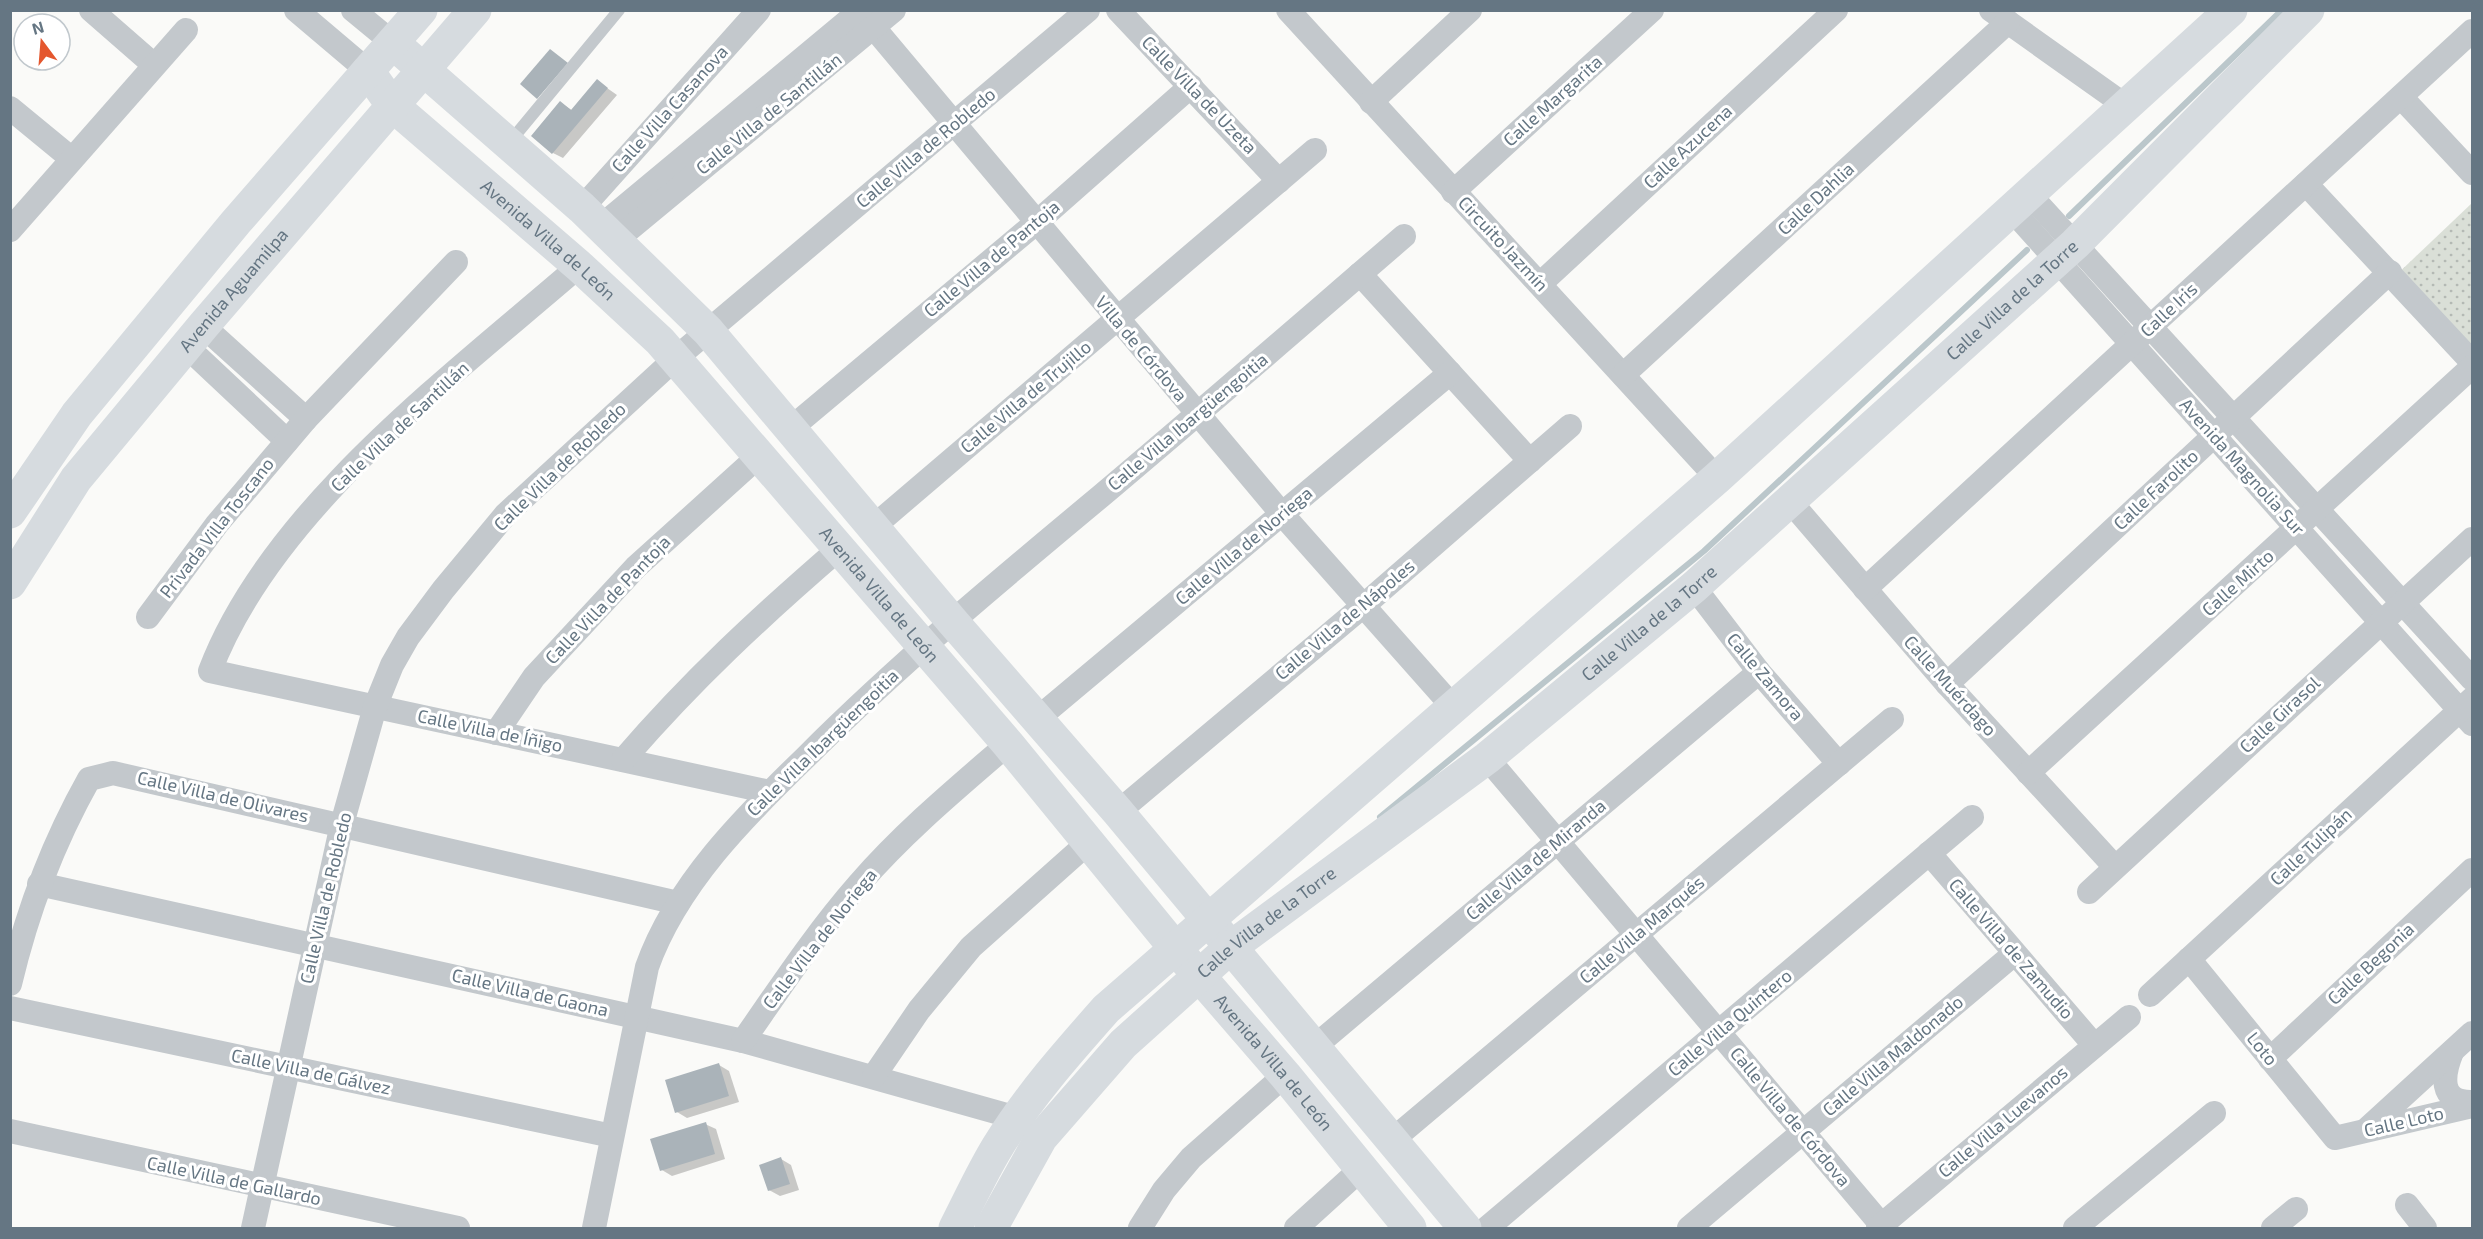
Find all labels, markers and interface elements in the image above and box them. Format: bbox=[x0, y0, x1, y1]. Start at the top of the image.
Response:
north arrow bbox=[12, 12, 72, 72]
text: N bbox=[30, 16, 46, 38]
street label: Calle Villa de Uzeta bbox=[1138, 31, 1262, 158]
street label: Calle Villa Casanova bbox=[606, 40, 732, 176]
street label: Calle Villa de Santillán bbox=[691, 48, 846, 179]
street label: Calle Margarita bbox=[1498, 50, 1606, 150]
street label: Calle Villa de Robledo bbox=[851, 83, 1000, 212]
street label: Calle Azucena bbox=[1638, 100, 1736, 193]
street label: Calle Dahlia bbox=[1773, 157, 1858, 239]
street label: Avenida Villa de León bbox=[477, 174, 621, 304]
street label: Circuito Jazmín bbox=[1454, 191, 1553, 295]
street label: Calle Villa de Pantoja bbox=[919, 195, 1064, 321]
street label: Avenida Aguamilpa bbox=[174, 223, 292, 356]
street label: Calle Villa de la Torre bbox=[1941, 235, 2082, 365]
street label: Calle Iris bbox=[2135, 277, 2201, 341]
street label: Villa de Córdova bbox=[1091, 291, 1192, 406]
street label: Calle Villa de Trujillo bbox=[956, 335, 1095, 457]
street label: Calle Villa Ibargüengoitia bbox=[1103, 348, 1272, 495]
street label: Calle Villa de Santillán bbox=[326, 357, 473, 496]
street label: Avenida Magnolia Sur bbox=[2175, 393, 2310, 539]
street label: Calle Villa de Robledo bbox=[489, 398, 630, 535]
street label: Calle Farolito bbox=[2108, 444, 2202, 534]
street label: Privada Villa Toscano bbox=[155, 453, 278, 602]
street label: Calle Villa de Noriega bbox=[1170, 481, 1316, 609]
street label: Avenida Villa de León bbox=[815, 522, 945, 666]
street label: Calle Villa de Pantoja bbox=[540, 530, 674, 668]
street label: Calle Mirto bbox=[2197, 544, 2278, 620]
street label: Calle Villa de Nápoles bbox=[1270, 554, 1419, 684]
street label: Calle Villa de la Torre bbox=[1577, 560, 1721, 685]
street label: Calle Zamora bbox=[1723, 628, 1809, 725]
street label: Calle Muérdago bbox=[1900, 631, 2002, 740]
street label: Calle Villa Ibargüengoitia bbox=[742, 664, 903, 820]
street label: Calle Girasol bbox=[2234, 671, 2325, 757]
street label: Calle Villa de Íñigo bbox=[416, 704, 565, 756]
street label: Calle Villa de Olivares bbox=[135, 766, 311, 826]
street label: Calle Villa de Miranda bbox=[1461, 794, 1610, 924]
street label: Calle Tulipán bbox=[2265, 803, 2356, 890]
street label: Calle Villa de Robledo bbox=[295, 810, 355, 986]
street label: Calle Villa de la Torre bbox=[1192, 861, 1340, 982]
street label: Calle Villa de Noriega bbox=[758, 864, 881, 1013]
street label: Calle Villa Marqués bbox=[1574, 871, 1708, 988]
street label: Calle Villa de Zamudio bbox=[1945, 874, 2079, 1023]
street label: Calle Begonia bbox=[2322, 918, 2418, 1009]
street label: Calle Villa de Gaona bbox=[450, 963, 611, 1021]
street label: Calle Villa Quintero bbox=[1663, 964, 1796, 1080]
street label: Avenida Villa de León bbox=[1210, 989, 1338, 1135]
street label: Calle Villa Maldonado bbox=[1818, 990, 1967, 1120]
street label: Loto bbox=[2243, 1027, 2283, 1069]
street label: Calle Villa de Córdova bbox=[1726, 1042, 1856, 1191]
street label: Calle Villa de Gálvez bbox=[229, 1043, 393, 1099]
street label: Calle Villa Luevanos bbox=[1933, 1061, 2072, 1182]
street label: Calle Loto bbox=[2362, 1101, 2446, 1141]
street label: Calle Villa de Gallardo bbox=[145, 1151, 323, 1209]

